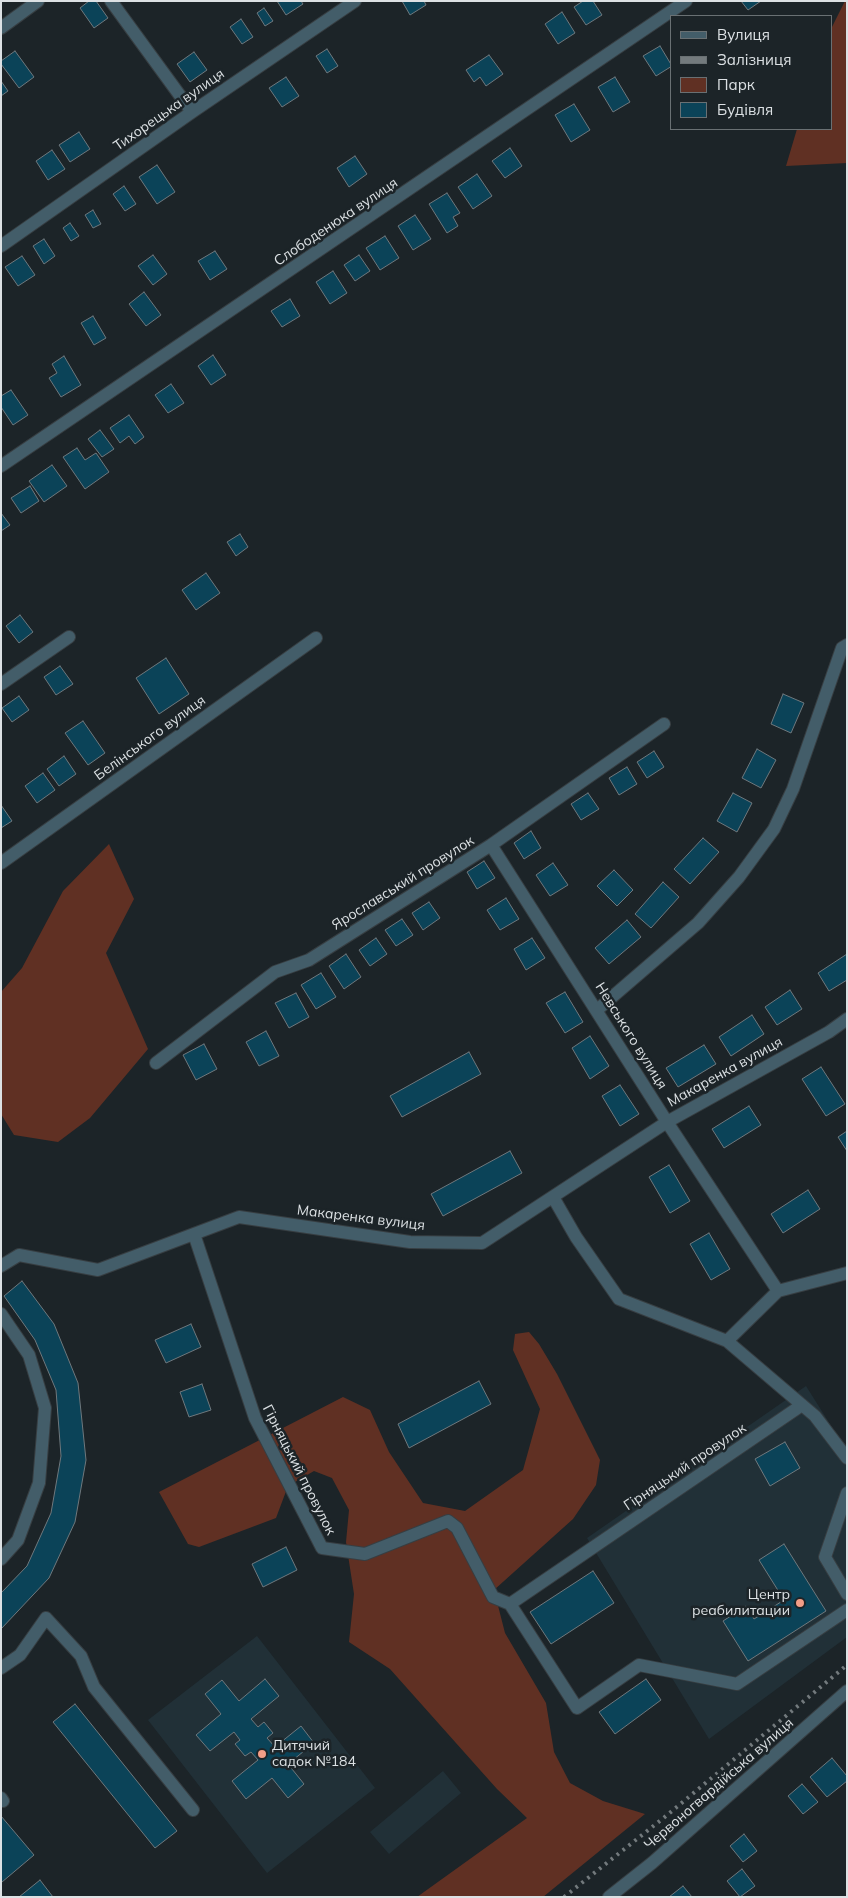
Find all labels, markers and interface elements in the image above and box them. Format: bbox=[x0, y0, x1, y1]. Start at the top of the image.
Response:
legend bbox=[670, 15, 833, 130]
text: Вулиця bbox=[717, 25, 770, 44]
text: Залізниця bbox=[717, 50, 791, 69]
street label: Тихорецька вулиця bbox=[110, 65, 228, 155]
text: Парк bbox=[717, 75, 755, 94]
text: Будівля bbox=[717, 100, 773, 119]
street label: Слободенюка вулиця bbox=[271, 174, 401, 270]
street label: Белінського вулиця bbox=[91, 692, 209, 784]
street label: Ярославський провулок bbox=[329, 832, 477, 934]
street label: Невського вулиця bbox=[591, 980, 671, 1092]
street label: Макаренка вулиця bbox=[665, 1033, 785, 1111]
street label: Макаренка вулиця bbox=[296, 1202, 426, 1234]
street label: Гірняцький провулок bbox=[259, 1402, 339, 1538]
street label: Гірняцький провулок bbox=[621, 1420, 749, 1514]
place label: Центр реабилитации bbox=[692, 1587, 790, 1620]
marker: Центр реабилитации bbox=[794, 1597, 806, 1609]
street label: Червоногвардійська вулиця bbox=[641, 1715, 797, 1853]
place label: Дитячий садок №184 bbox=[272, 1738, 356, 1770]
marker: Дитячий садок №184 bbox=[256, 1748, 268, 1760]

